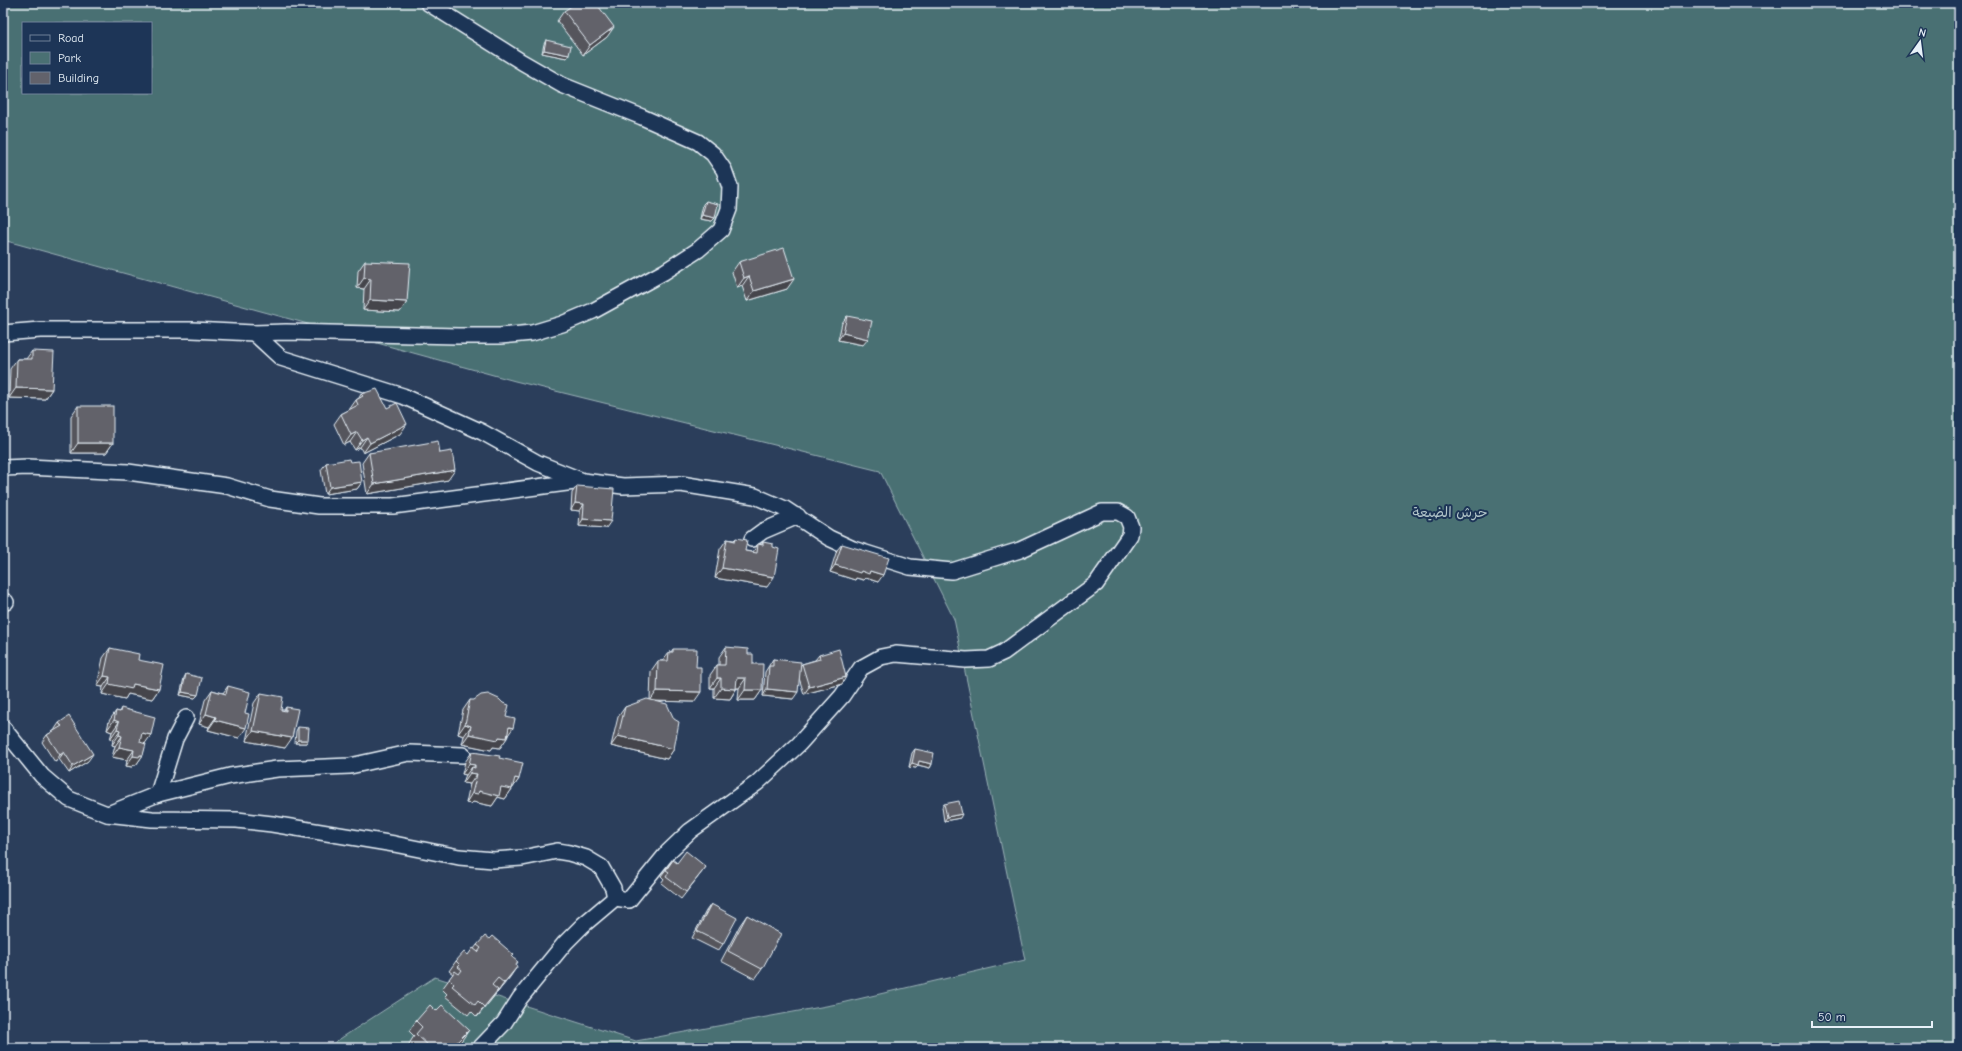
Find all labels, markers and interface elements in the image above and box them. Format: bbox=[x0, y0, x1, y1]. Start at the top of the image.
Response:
legend bbox=[22, 22, 152, 94]
north arrow bbox=[1900, 22, 1940, 62]
text: N bbox=[1917, 26, 1927, 40]
text: Road bbox=[58, 31, 84, 45]
text: Park bbox=[58, 51, 81, 65]
text: Building bbox=[58, 71, 99, 85]
park label: حرش الضيعة bbox=[1413, 504, 1487, 521]
scale bar bbox=[1812, 1003, 1932, 1029]
text: 50 m bbox=[1818, 1010, 1846, 1024]

